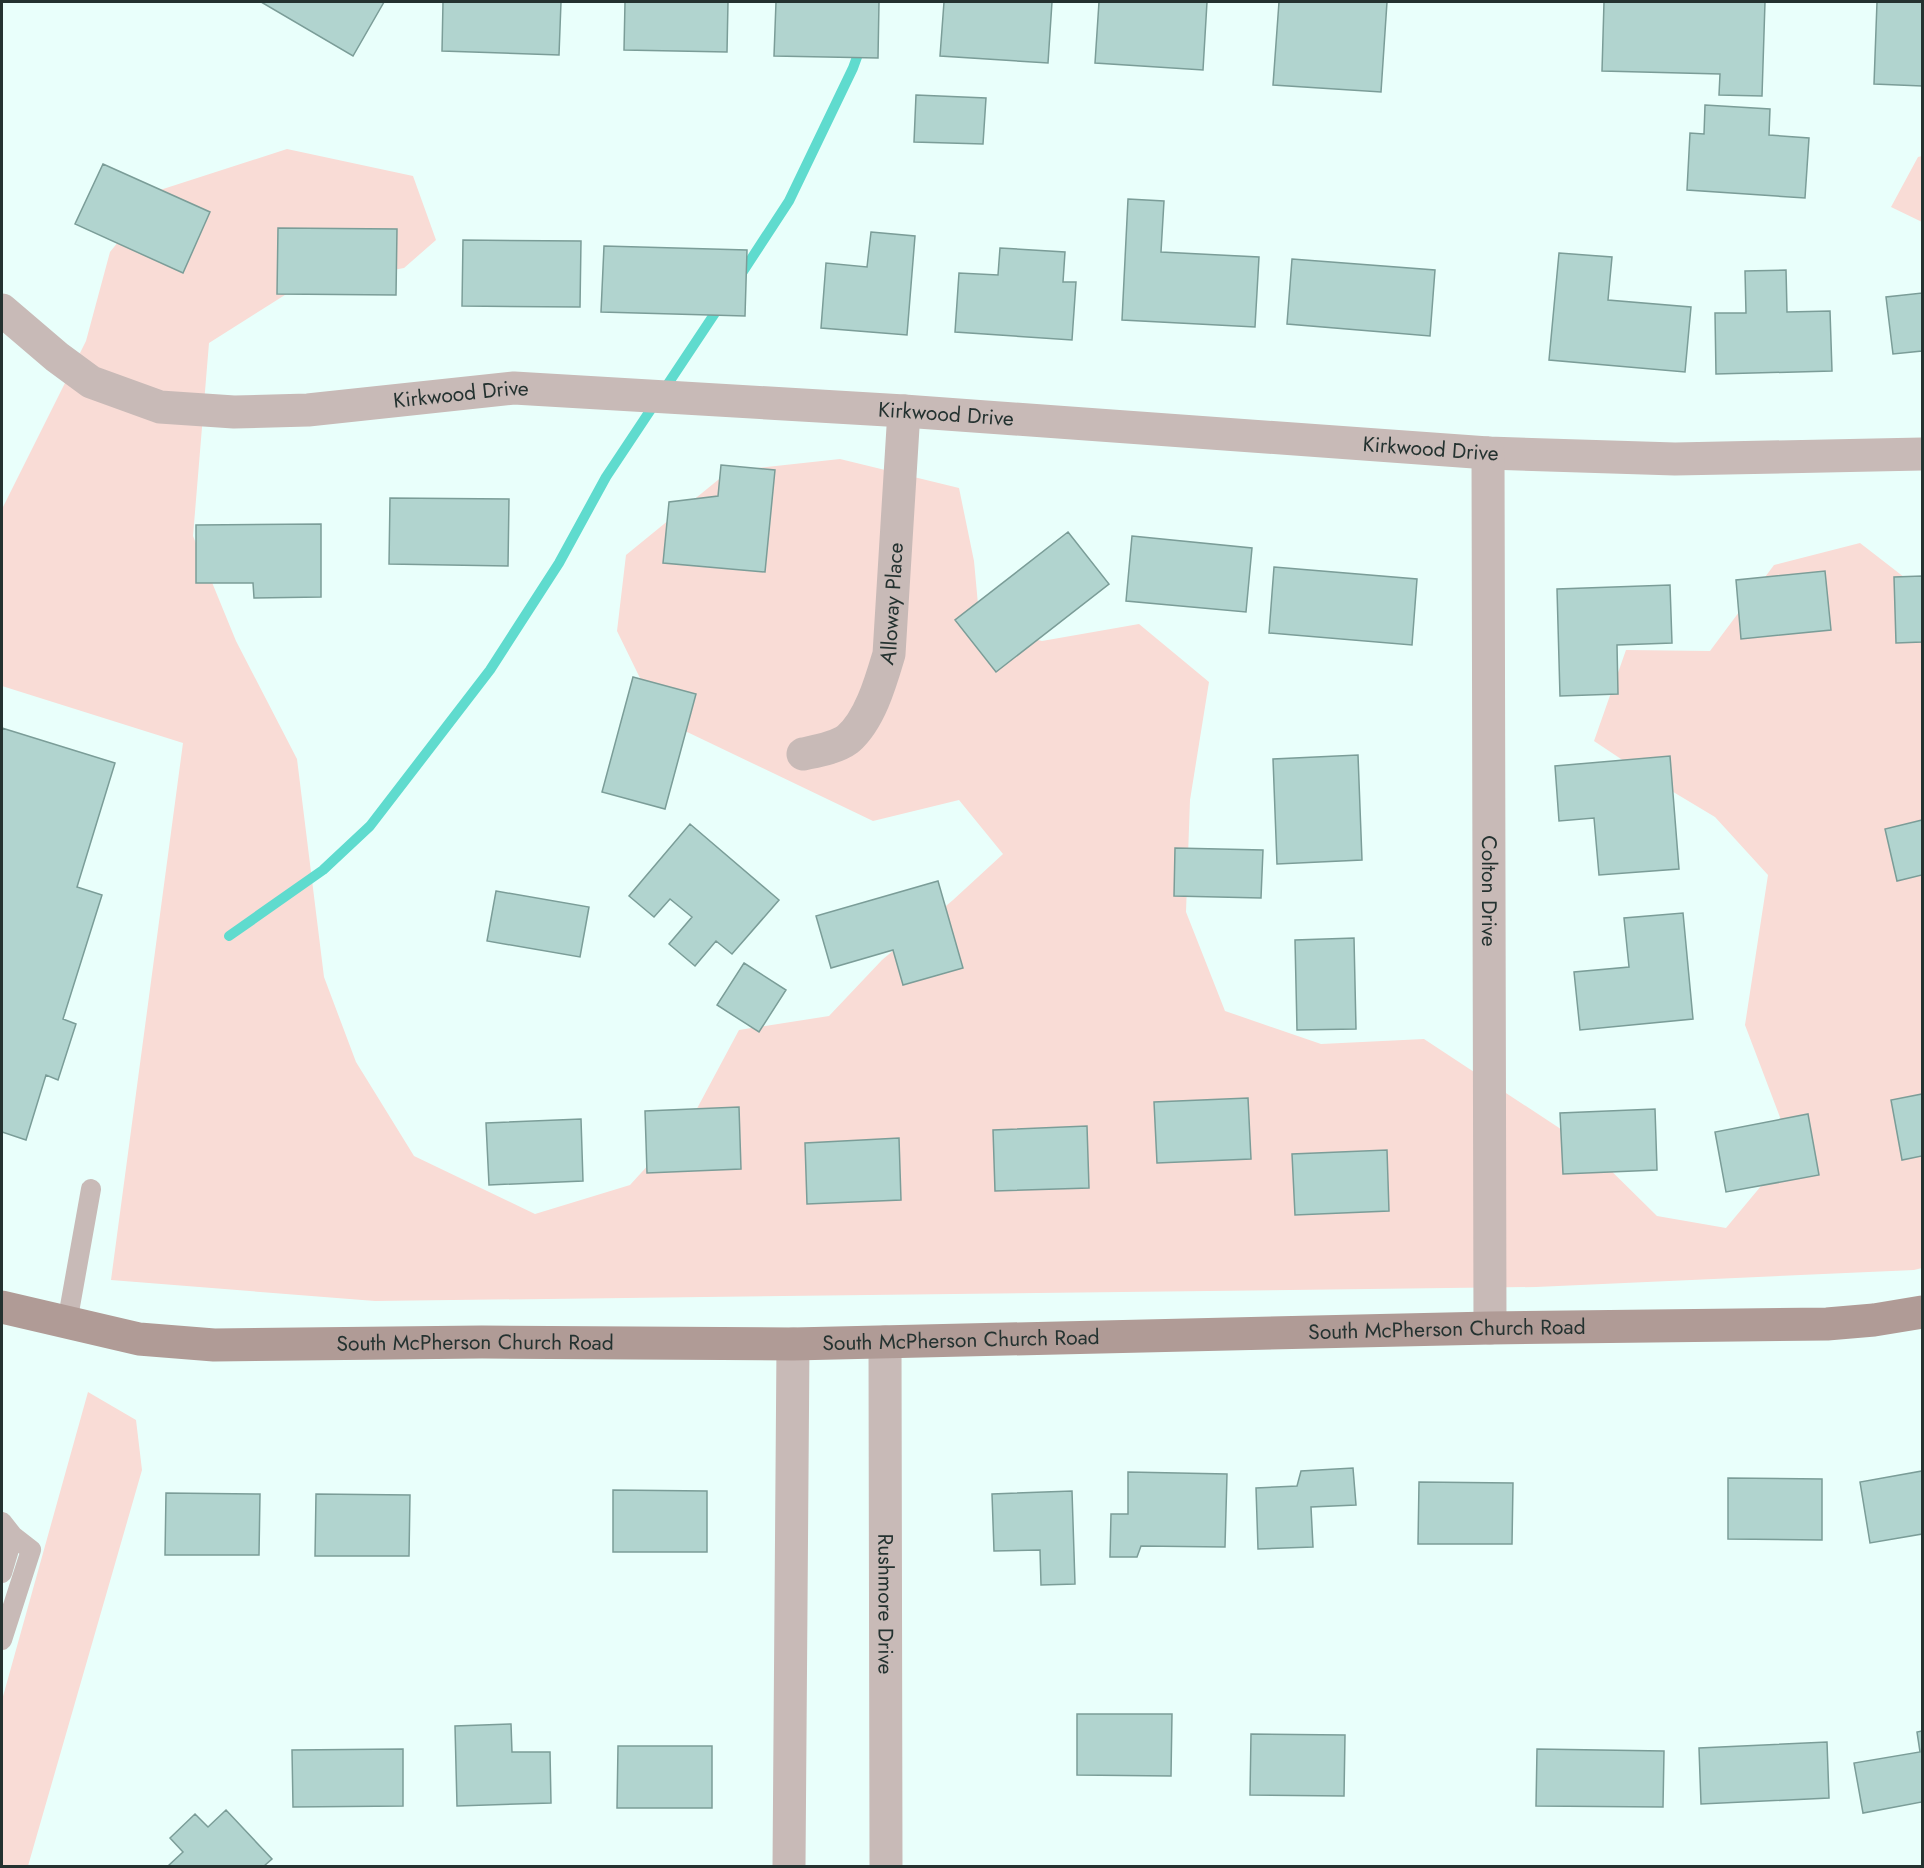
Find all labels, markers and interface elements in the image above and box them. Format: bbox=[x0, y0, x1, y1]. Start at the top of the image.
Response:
street label: Kirkwood Drive bbox=[392, 373, 530, 416]
street label: Kirkwood Drive bbox=[877, 394, 1015, 434]
street label: Kirkwood Drive bbox=[1362, 429, 1499, 468]
street label: Alloway Place bbox=[872, 541, 911, 668]
street label: Colton Drive bbox=[1474, 835, 1504, 947]
street label: South McPherson Church Road bbox=[1308, 1312, 1586, 1347]
street label: South McPherson Church Road bbox=[822, 1322, 1100, 1358]
street label: South McPherson Church Road bbox=[336, 1327, 614, 1359]
street label: Rushmore Drive bbox=[870, 1534, 901, 1675]

